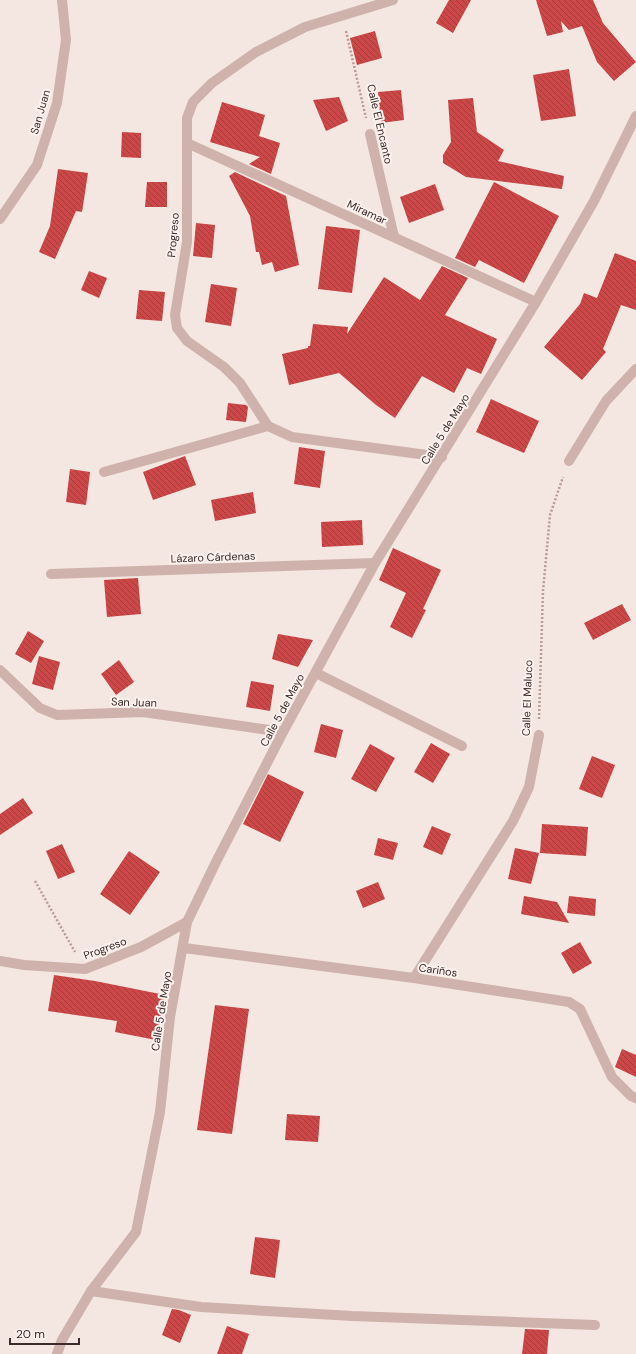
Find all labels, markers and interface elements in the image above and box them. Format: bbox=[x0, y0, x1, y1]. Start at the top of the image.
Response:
street label: Calle El Encanto bbox=[364, 83, 396, 165]
street label: San Juan bbox=[27, 88, 53, 136]
street label: Miramar bbox=[345, 197, 389, 227]
street label: Progreso bbox=[164, 212, 182, 258]
street label: Calle 5 de Mayo bbox=[418, 391, 472, 467]
street label: Lázaro Cárdenas bbox=[170, 549, 256, 565]
street label: Calle El Maluco bbox=[519, 660, 535, 736]
street label: Calle 5 de Mayo bbox=[257, 671, 307, 749]
street label: San Juan bbox=[111, 694, 157, 710]
street label: Progreso bbox=[82, 934, 128, 962]
street label: Cariños bbox=[418, 960, 458, 980]
street label: Calle 5 de Mayo bbox=[148, 970, 174, 1052]
scale bar bbox=[10, 1320, 79, 1346]
text: 20 m bbox=[16, 1326, 45, 1342]

